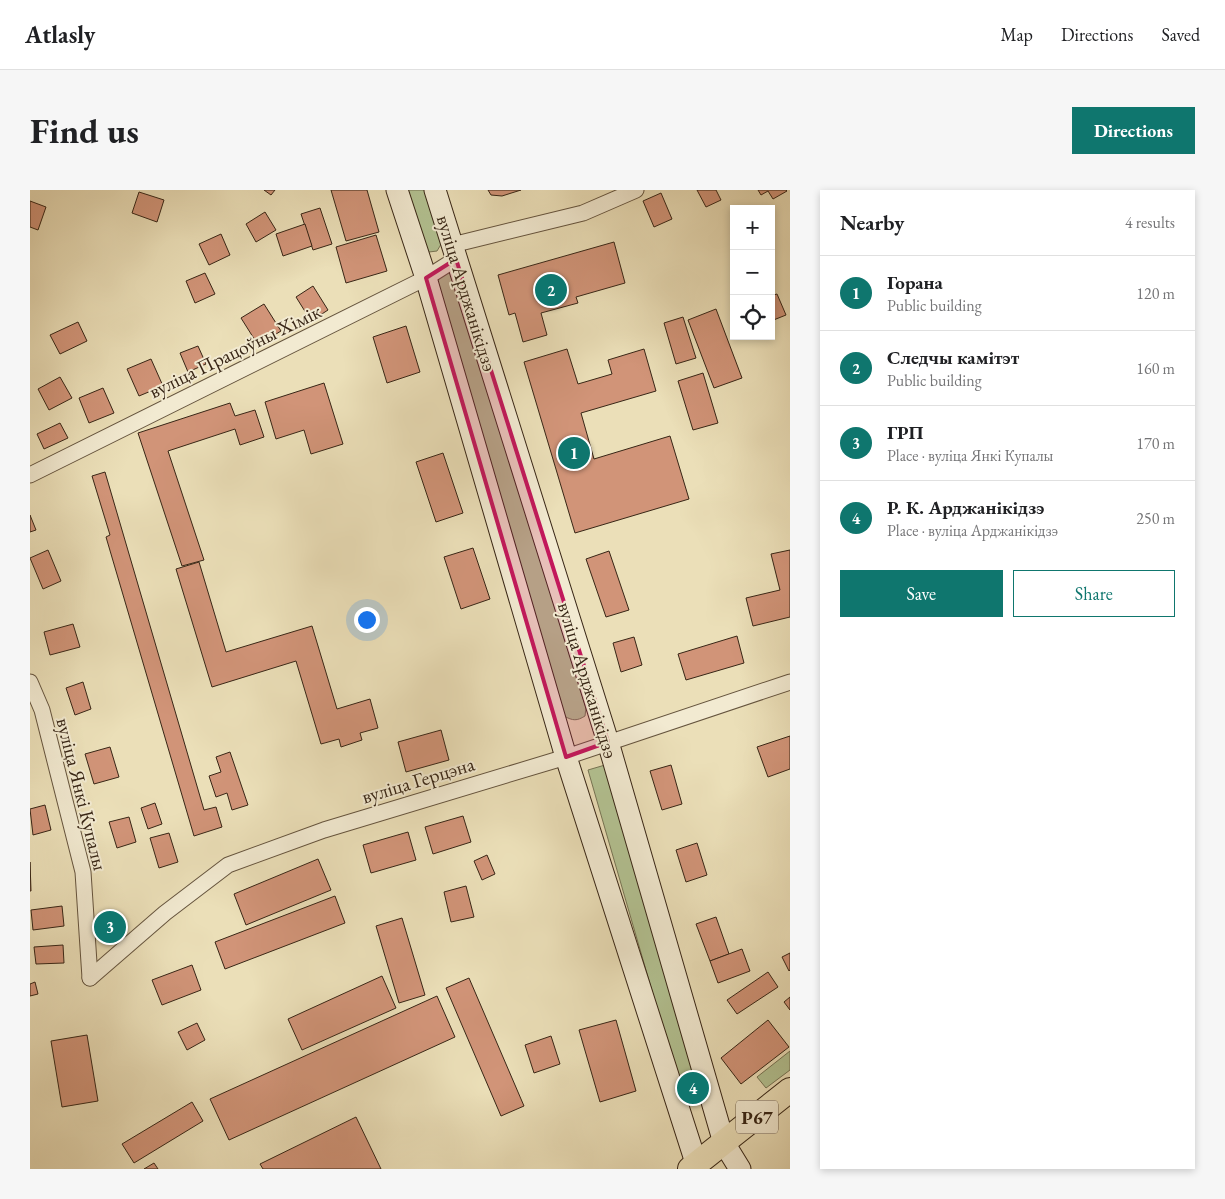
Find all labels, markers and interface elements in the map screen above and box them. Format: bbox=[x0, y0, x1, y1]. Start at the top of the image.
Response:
text: Atlasly bbox=[25, 19, 95, 50]
text: Map bbox=[1001, 23, 1033, 46]
text: Directions bbox=[1061, 23, 1133, 46]
text: Saved bbox=[1161, 23, 1200, 46]
button: Directions bbox=[1072, 107, 1195, 154]
text: Find us bbox=[30, 108, 139, 153]
map controls bbox=[730, 205, 775, 340]
button: + bbox=[730, 205, 775, 250]
text: Nearby bbox=[840, 209, 904, 236]
street label: вуліца Арджанікідзэ bbox=[431, 212, 503, 374]
text: 4 results bbox=[1125, 212, 1175, 233]
button: − bbox=[730, 250, 775, 295]
text: Горана bbox=[887, 270, 943, 295]
pin: 2 bbox=[535, 271, 567, 309]
text: 1 bbox=[852, 283, 860, 304]
text: 120 m bbox=[1136, 283, 1175, 304]
button: locate bbox=[730, 295, 775, 340]
text: Public building bbox=[887, 295, 982, 316]
street label: вуліца Працоўны Хімік bbox=[144, 298, 326, 404]
text: Следчы камітэт bbox=[887, 345, 1019, 370]
text: 2 bbox=[852, 358, 860, 379]
text: 160 m bbox=[1136, 358, 1175, 379]
text: Public building bbox=[887, 370, 982, 391]
text: ГРП bbox=[887, 420, 924, 445]
text: 3 bbox=[852, 433, 860, 454]
text: 170 m bbox=[1136, 433, 1175, 454]
pin: 1 bbox=[558, 434, 590, 472]
text: Place · вуліца Янкі Купалы bbox=[887, 445, 1053, 466]
text: Р. К. Арджанікідзэ bbox=[887, 495, 1044, 520]
text: 4 bbox=[852, 508, 860, 529]
text: 250 m bbox=[1136, 508, 1175, 529]
text: Place · вуліца Арджанікідзэ bbox=[887, 520, 1058, 541]
button: Save bbox=[840, 570, 1003, 617]
button: Share bbox=[1013, 570, 1175, 617]
street label: вуліца Арджанікідзэ bbox=[552, 599, 624, 761]
your location bbox=[354, 607, 380, 633]
street label: вуліца Янкі Купалы bbox=[50, 715, 114, 873]
street label: вуліца Герцэна bbox=[358, 750, 478, 810]
pin: 3 bbox=[94, 908, 126, 946]
pin: 4 bbox=[677, 1069, 709, 1107]
road number: Р67 bbox=[736, 1100, 778, 1134]

